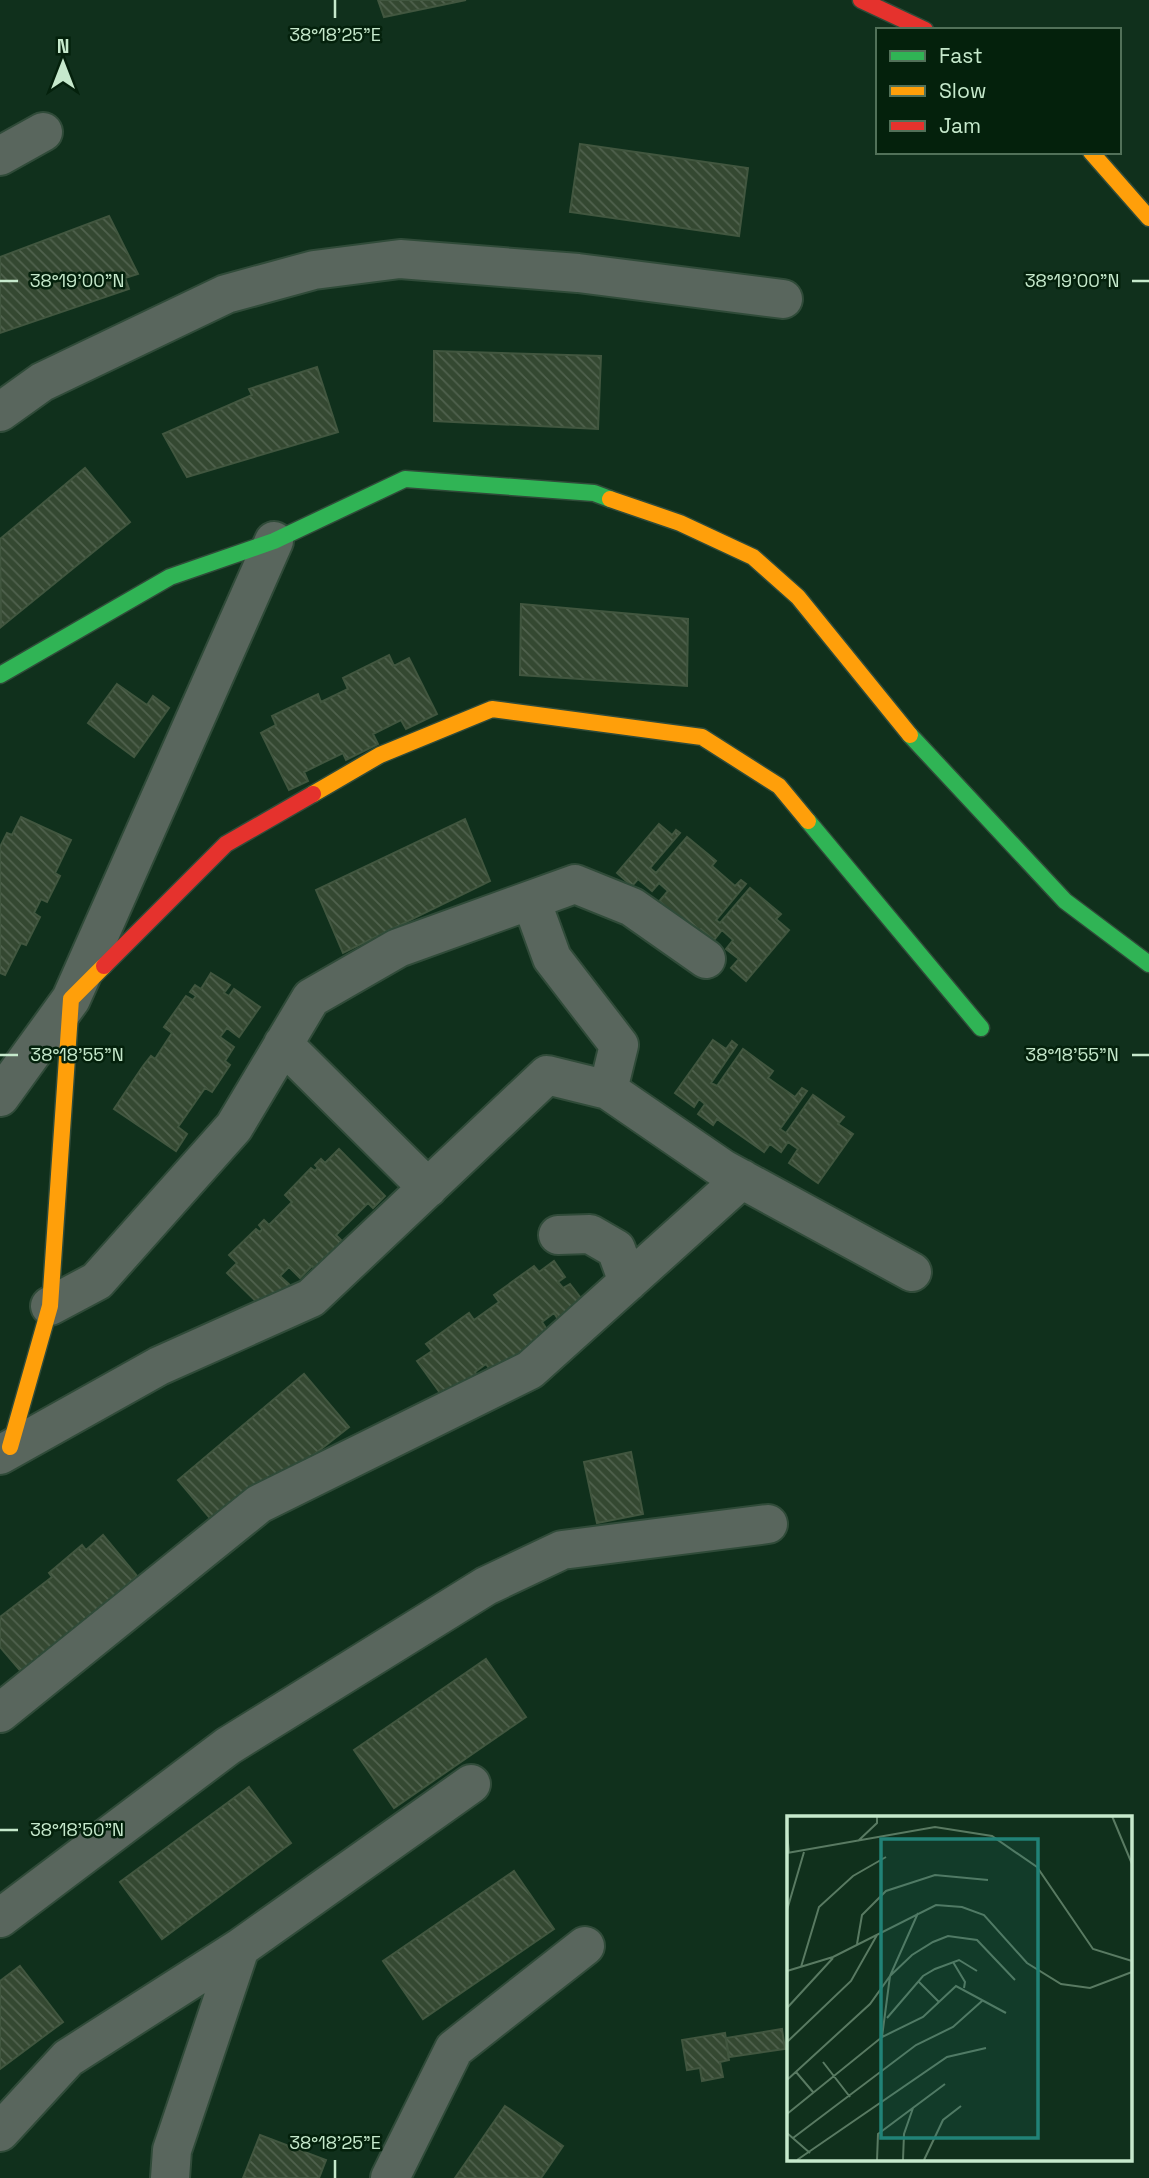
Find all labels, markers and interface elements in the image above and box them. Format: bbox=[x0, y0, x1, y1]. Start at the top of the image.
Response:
text: 38°18'25"E bbox=[289, 23, 381, 46]
north arrow bbox=[28, 28, 98, 98]
legend bbox=[876, 28, 1121, 154]
text: N bbox=[57, 34, 69, 59]
text: Fast bbox=[939, 42, 983, 69]
text: Slow bbox=[939, 77, 987, 104]
text: Jam bbox=[939, 112, 981, 139]
text: 38°19'00"N bbox=[30, 269, 124, 292]
text: 38°19'00"N bbox=[1025, 269, 1119, 292]
text: 38°18'55"N bbox=[30, 1043, 124, 1066]
text: 38°18'55"N bbox=[1025, 1043, 1119, 1066]
inset map bbox=[787, 1816, 1132, 2160]
text: 38°18'50"N bbox=[30, 1818, 124, 1841]
text: 38°18'25"E bbox=[289, 2131, 381, 2154]

